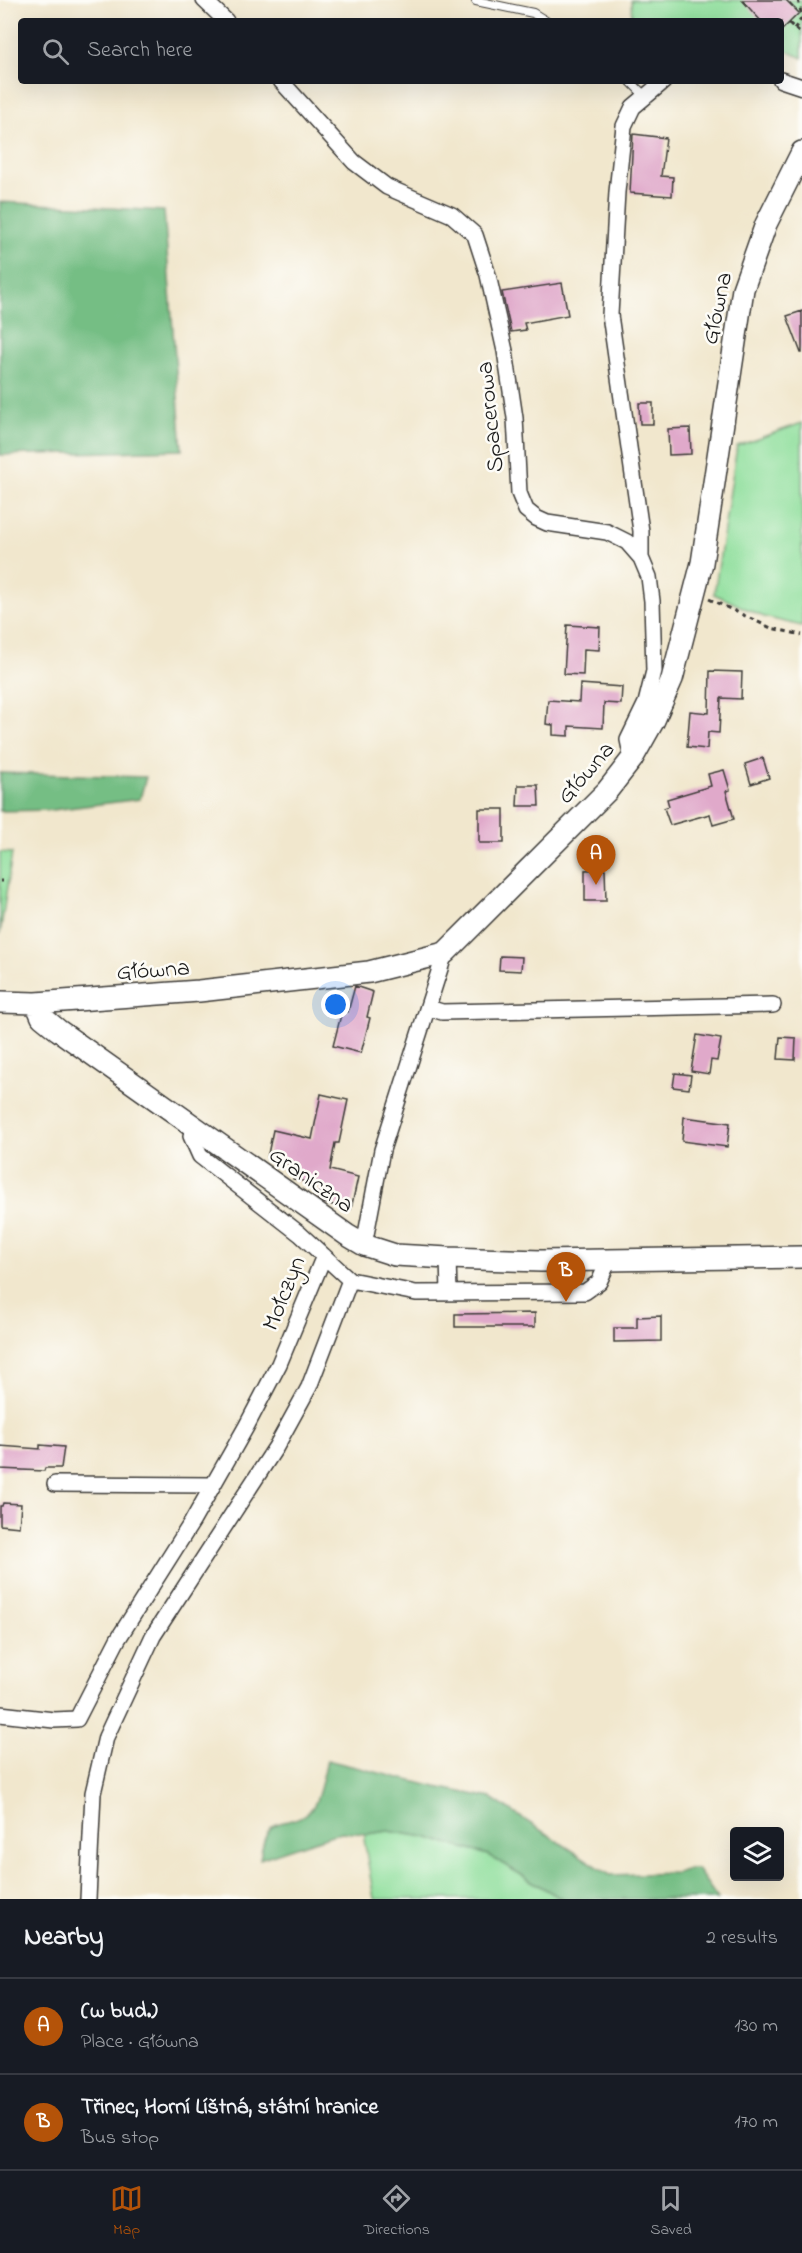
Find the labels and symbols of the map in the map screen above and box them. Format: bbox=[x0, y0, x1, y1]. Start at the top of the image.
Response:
street label: Główna bbox=[694, 269, 743, 348]
street label: Spacerowa bbox=[468, 359, 515, 474]
street label: Główna bbox=[550, 734, 624, 813]
pin: A bbox=[576, 836, 616, 885]
street label: Główna bbox=[115, 951, 191, 992]
your location bbox=[321, 990, 350, 1019]
street label: Graniczna bbox=[261, 1139, 360, 1223]
street label: Mołczyn bbox=[255, 1251, 317, 1337]
pin: B bbox=[546, 1252, 586, 1302]

